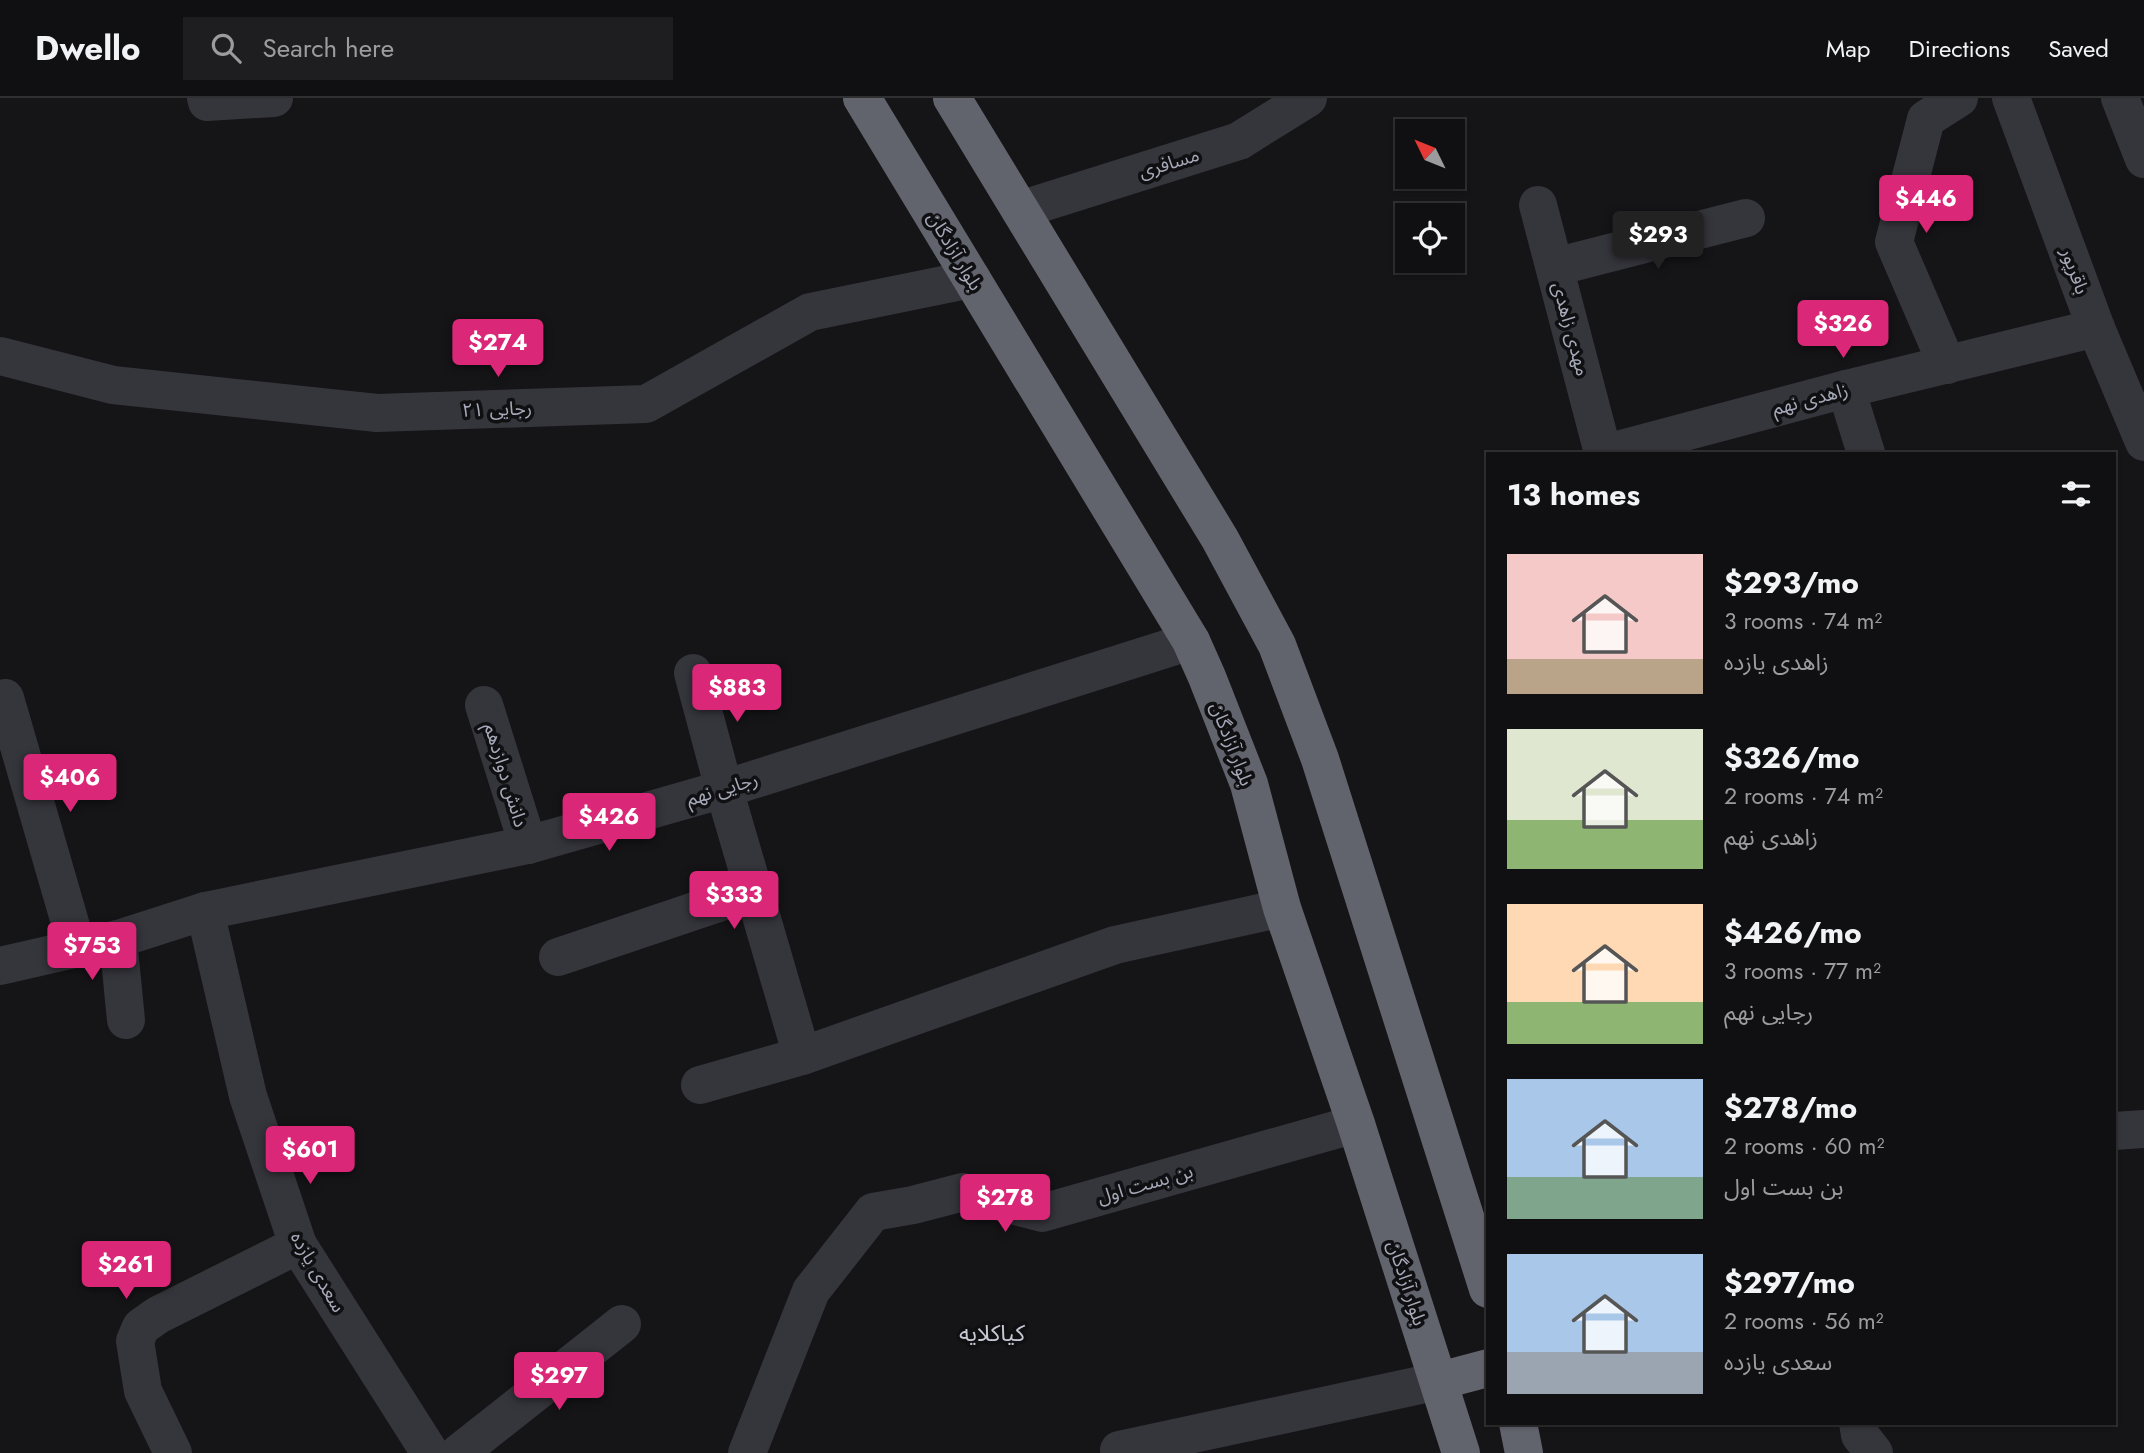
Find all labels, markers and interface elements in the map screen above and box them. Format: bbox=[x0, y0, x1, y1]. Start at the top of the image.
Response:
search box bbox=[183, 17, 673, 80]
text: Dwello bbox=[35, 25, 141, 72]
icon: search bbox=[207, 29, 245, 67]
text: Search here bbox=[263, 29, 394, 67]
text: Map bbox=[1826, 31, 1871, 66]
text: Directions bbox=[1909, 31, 2010, 66]
text: Saved bbox=[2048, 31, 2109, 66]
north arrow bbox=[1395, 119, 1465, 189]
map controls bbox=[1395, 119, 1465, 273]
street label: مسافری bbox=[1135, 141, 1203, 185]
pin: $446 bbox=[1885, 176, 1967, 235]
text: $446 bbox=[1895, 181, 1957, 215]
button: locate bbox=[1395, 203, 1465, 273]
street label: بلوار آزادگان bbox=[921, 206, 989, 296]
pin: $293 bbox=[1617, 212, 1699, 271]
text: $293 bbox=[1628, 217, 1688, 251]
street label: باقرپور bbox=[2054, 243, 2096, 298]
street label: مهدی زاهدی bbox=[1545, 279, 1597, 379]
pin: $326 bbox=[1802, 300, 1884, 360]
text: $326 bbox=[1813, 306, 1873, 340]
pin: $274 bbox=[457, 320, 539, 379]
text: $274 bbox=[468, 325, 528, 359]
street label: زاهدی نهم bbox=[1769, 376, 1851, 423]
street label: رجایی ۲۱ bbox=[462, 394, 532, 424]
text: 13 homes bbox=[1507, 473, 1640, 516]
icon: filters bbox=[2057, 475, 2095, 513]
text: $293/mo bbox=[1724, 561, 1859, 604]
icon: home bbox=[1563, 582, 1647, 666]
text: 3 rooms · 74 m² bbox=[1724, 604, 1882, 638]
text: زاهدی یازده bbox=[1724, 645, 1829, 679]
pin: $883 bbox=[696, 664, 778, 724]
text: $883 bbox=[708, 670, 766, 704]
street label: بلوار آزادگان bbox=[1204, 698, 1260, 790]
street label: دانش دوازدهم bbox=[476, 720, 535, 831]
text: $326/mo bbox=[1724, 736, 1859, 779]
pin: $406 bbox=[29, 754, 111, 814]
icon: home bbox=[1563, 757, 1647, 841]
text: $406 bbox=[40, 760, 100, 794]
street label: رجایی نهم bbox=[683, 765, 761, 814]
text: 2 rooms · 74 m² bbox=[1724, 779, 1883, 813]
pin: $426 bbox=[568, 794, 650, 853]
text: $426 bbox=[579, 799, 639, 833]
text: زاهدی نهم bbox=[1724, 820, 1818, 854]
pin: $333 bbox=[693, 872, 775, 931]
text: $333 bbox=[705, 877, 763, 911]
text: $426/mo bbox=[1724, 911, 1862, 954]
pin: $753 bbox=[51, 922, 133, 982]
text: $753 bbox=[63, 928, 121, 962]
icon: home bbox=[1563, 932, 1647, 1016]
text: 3 rooms · 77 m² bbox=[1724, 954, 1881, 988]
text: رجایی نهم bbox=[1724, 995, 1813, 1029]
text: $278/mo bbox=[1724, 1086, 1857, 1129]
icon: home bbox=[1563, 1107, 1647, 1191]
pin: $601 bbox=[269, 1126, 351, 1186]
text: 2 rooms · 60 m² bbox=[1724, 1129, 1884, 1163]
text: $601 bbox=[282, 1132, 338, 1166]
street label: بن بست اول bbox=[1094, 1157, 1196, 1211]
text: بن بست اول bbox=[1724, 1170, 1843, 1204]
pin: $278 bbox=[964, 1174, 1046, 1234]
text: $278 bbox=[976, 1180, 1034, 1214]
street label: سعدی یازده bbox=[284, 1227, 352, 1317]
street label: بلوار آزادگان bbox=[1381, 1237, 1433, 1329]
pin: $261 bbox=[85, 1242, 167, 1301]
text: $261 bbox=[98, 1247, 154, 1281]
text: $297/mo bbox=[1724, 1261, 1855, 1304]
icon: home bbox=[1563, 1282, 1647, 1366]
text: 2 rooms · 56 m² bbox=[1724, 1304, 1884, 1338]
district label: کیاکلایه bbox=[959, 1316, 1026, 1350]
text: سعدی یازده bbox=[1724, 1345, 1832, 1379]
pin: $297 bbox=[518, 1352, 600, 1412]
text: $297 bbox=[530, 1358, 588, 1392]

